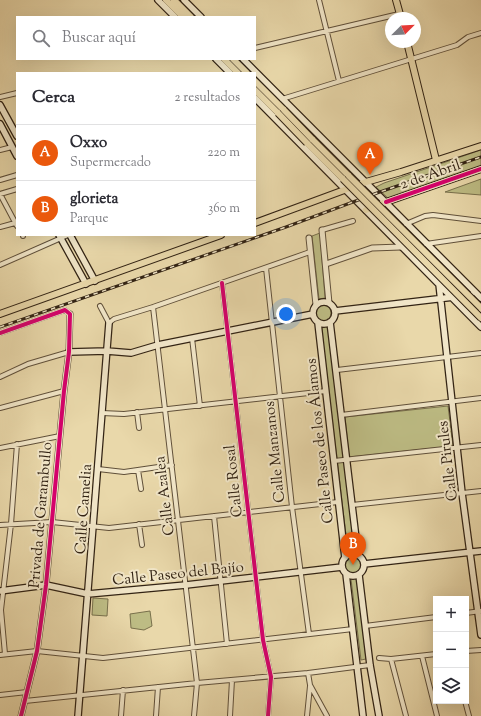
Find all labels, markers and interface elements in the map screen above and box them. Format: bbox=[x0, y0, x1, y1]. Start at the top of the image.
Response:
north arrow bbox=[385, 12, 421, 48]
search box bbox=[16, 16, 256, 60]
icon: search bbox=[30, 27, 52, 49]
text: Buscar aquí bbox=[62, 28, 136, 49]
text: Cerca bbox=[32, 86, 75, 110]
text: 2 resultados bbox=[174, 89, 240, 107]
text: Oxxo bbox=[70, 133, 107, 154]
pin: A bbox=[357, 142, 383, 175]
text: A bbox=[40, 144, 50, 162]
text: 220 m bbox=[207, 144, 240, 162]
text: Supermercado bbox=[70, 154, 151, 172]
street label: 2 de Abril bbox=[397, 155, 464, 196]
text: glorieta bbox=[70, 189, 118, 210]
text: B bbox=[41, 200, 49, 218]
text: 360 m bbox=[208, 200, 240, 218]
text: Parque bbox=[70, 210, 109, 228]
your location bbox=[276, 304, 296, 324]
street label: Calle Paseo de los Álamos bbox=[300, 357, 340, 525]
street label: Calle Manzanos bbox=[260, 400, 291, 504]
street label: Calle Pirules bbox=[433, 419, 464, 502]
street label: Privada de Garambullo bbox=[25, 441, 58, 589]
street label: Calle Rosal bbox=[220, 444, 249, 518]
street label: Calle Azalea bbox=[150, 455, 181, 537]
street label: Calle Camelia bbox=[71, 463, 98, 555]
pin: B bbox=[340, 532, 366, 565]
street label: Calle Paseo del Bajío bbox=[111, 557, 245, 592]
map controls bbox=[433, 596, 469, 704]
button: + bbox=[433, 596, 469, 632]
button: − bbox=[433, 632, 469, 668]
button: layers bbox=[433, 668, 469, 704]

